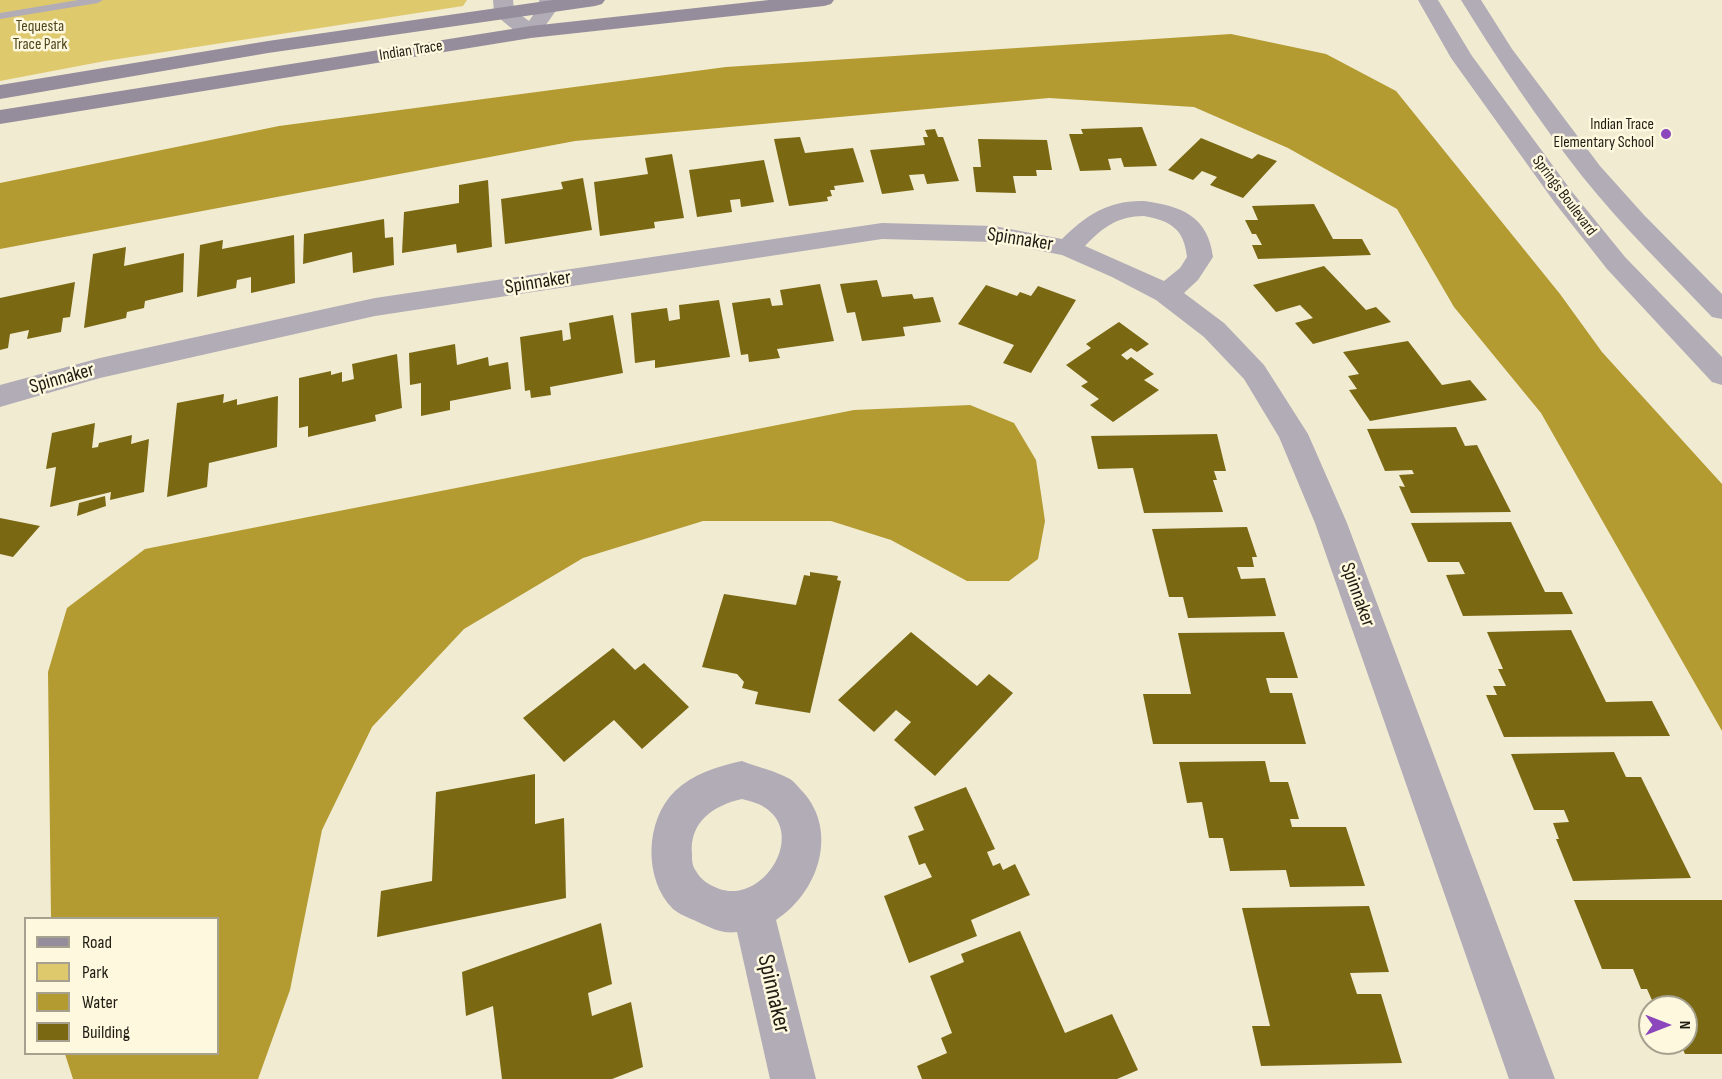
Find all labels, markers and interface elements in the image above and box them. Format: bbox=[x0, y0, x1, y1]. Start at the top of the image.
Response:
park label: Tequesta Trace Park bbox=[13, 17, 67, 55]
street label: Indian Trace bbox=[378, 37, 444, 65]
place label: Indian Trace Elementary School bbox=[1554, 115, 1654, 153]
marker: Indian Trace Elementary School bbox=[1659, 127, 1673, 141]
street label: Springs Boulevard bbox=[1528, 152, 1600, 240]
street label: Spinnaker bbox=[985, 223, 1055, 257]
street label: Spinnaker bbox=[503, 266, 573, 300]
street label: Spinnaker bbox=[27, 358, 97, 400]
street label: Spinnaker bbox=[1334, 560, 1380, 630]
legend bbox=[24, 917, 219, 1055]
text: Road bbox=[82, 932, 112, 953]
street label: Spinnaker bbox=[750, 952, 796, 1036]
text: Park bbox=[82, 962, 108, 983]
text: Water bbox=[82, 992, 118, 1013]
north arrow bbox=[1638, 995, 1698, 1055]
text: N bbox=[1675, 1021, 1694, 1029]
text: Building bbox=[82, 1022, 130, 1043]

